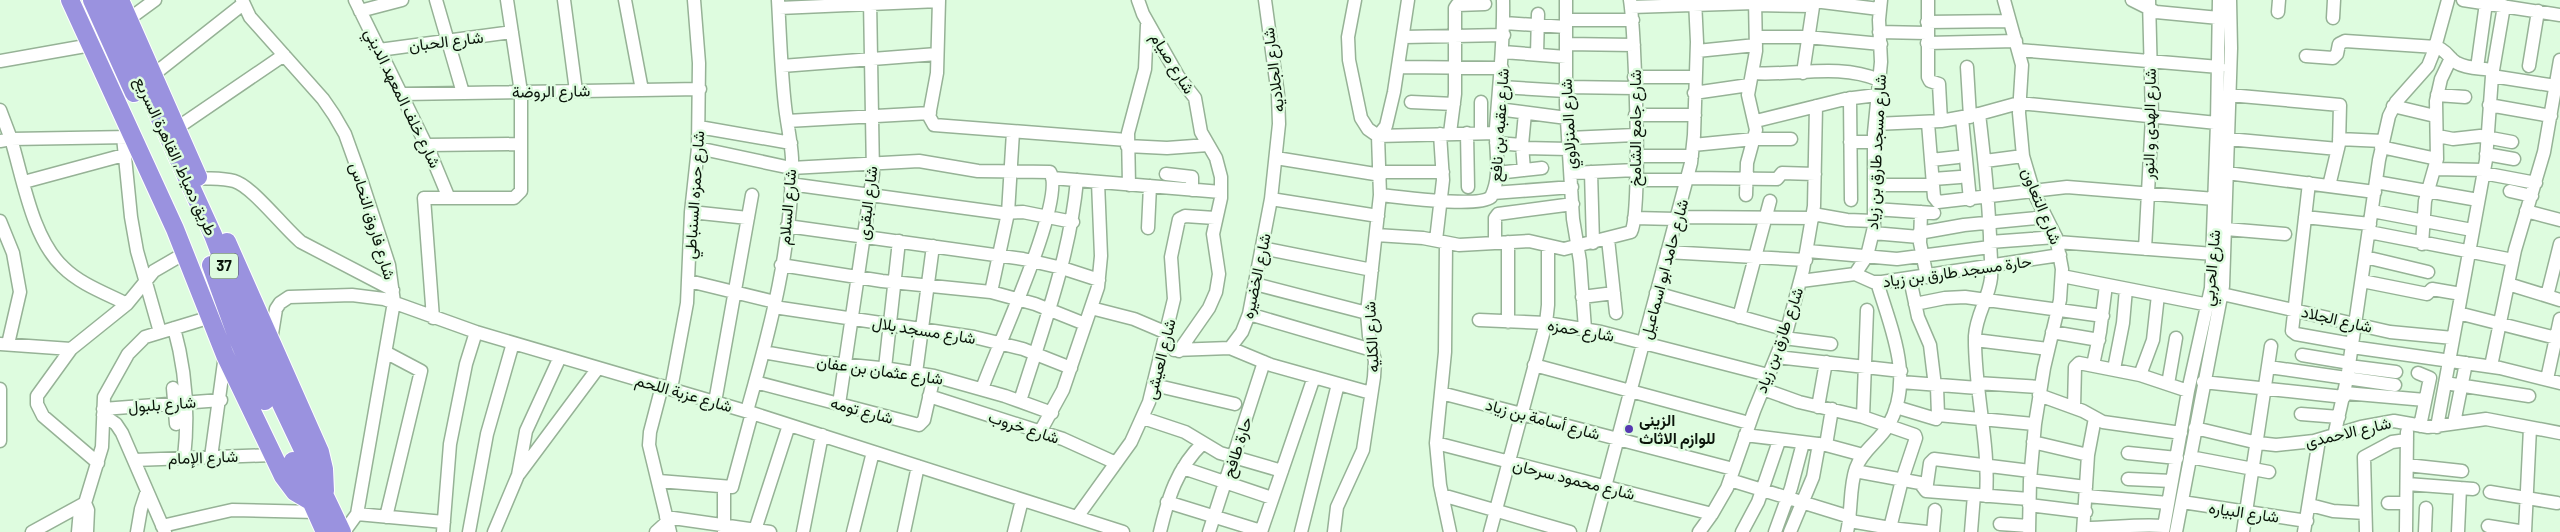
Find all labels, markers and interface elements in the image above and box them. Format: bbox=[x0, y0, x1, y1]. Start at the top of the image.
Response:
street label: شارع خلف المعهد الديني bbox=[357, 25, 446, 173]
street label: شارع الحبان bbox=[407, 26, 485, 57]
street label: شارع الجلاديه bbox=[1258, 26, 1290, 113]
street label: شارع صيام bbox=[1145, 29, 1200, 98]
street label: شارع عقبه بن نافع bbox=[1485, 68, 1515, 183]
street label: شارع الهدى و النور bbox=[2138, 68, 2162, 181]
street label: شارع جامع الشامخ bbox=[1625, 69, 1647, 187]
street label: طريق دمياط, القاهرة السريع bbox=[129, 73, 222, 240]
street label: شارع مسجد طارق بن زياد bbox=[1862, 74, 1892, 230]
street label: شارع المنزلاوي bbox=[1556, 78, 1584, 170]
street label: شارع الروضة bbox=[512, 80, 590, 104]
street label: شارع حمزه السنباطي bbox=[680, 130, 712, 260]
street label: شارع فاروق النحاس bbox=[344, 160, 400, 282]
street label: شارع البقرى bbox=[853, 165, 883, 242]
street label: شارع التعاون bbox=[2016, 165, 2066, 248]
street label: شارع السلام bbox=[774, 168, 802, 246]
street label: شارع حامد ابو اسماعيل bbox=[1636, 197, 1694, 342]
street label: شارع الحربي bbox=[2198, 229, 2228, 308]
street label: شارع الخضيره bbox=[1237, 231, 1277, 321]
street label: حارة مسجد طارق بن زياد bbox=[1881, 251, 2033, 292]
road number: 37 bbox=[210, 254, 238, 278]
street label: شارع طارق بن زياد bbox=[1751, 284, 1809, 396]
street label: شارع الكليه bbox=[1359, 301, 1385, 373]
street label: شارع الجلاد bbox=[2299, 301, 2374, 339]
street label: شارع مسجد بلال bbox=[870, 312, 977, 350]
street label: شارع حمزه bbox=[1546, 314, 1616, 348]
street label: شارع العيشى bbox=[1140, 317, 1182, 402]
street label: شارع عثمان بن عفان bbox=[815, 351, 945, 391]
street label: شارع عزبة اللحم bbox=[633, 370, 735, 418]
street label: شارع بلبول bbox=[127, 392, 197, 418]
street label: شارع تومه bbox=[828, 392, 896, 430]
street label: شارع أسامة بن زياد bbox=[1483, 394, 1602, 446]
street label: شارع خروب bbox=[986, 406, 1062, 450]
place label: الزينى للوازم الاثاث bbox=[1639, 410, 1716, 449]
street label: شارع الاحمدى bbox=[2303, 412, 2394, 454]
street label: حارة طافح bbox=[1218, 414, 1258, 481]
marker: الزينى للوازم الاثاث bbox=[1623, 423, 1635, 435]
street label: شارع الإمام bbox=[167, 446, 239, 470]
street label: شارع محمود سرحان bbox=[1510, 454, 1637, 506]
street label: شارع البياره bbox=[2207, 497, 2281, 529]

